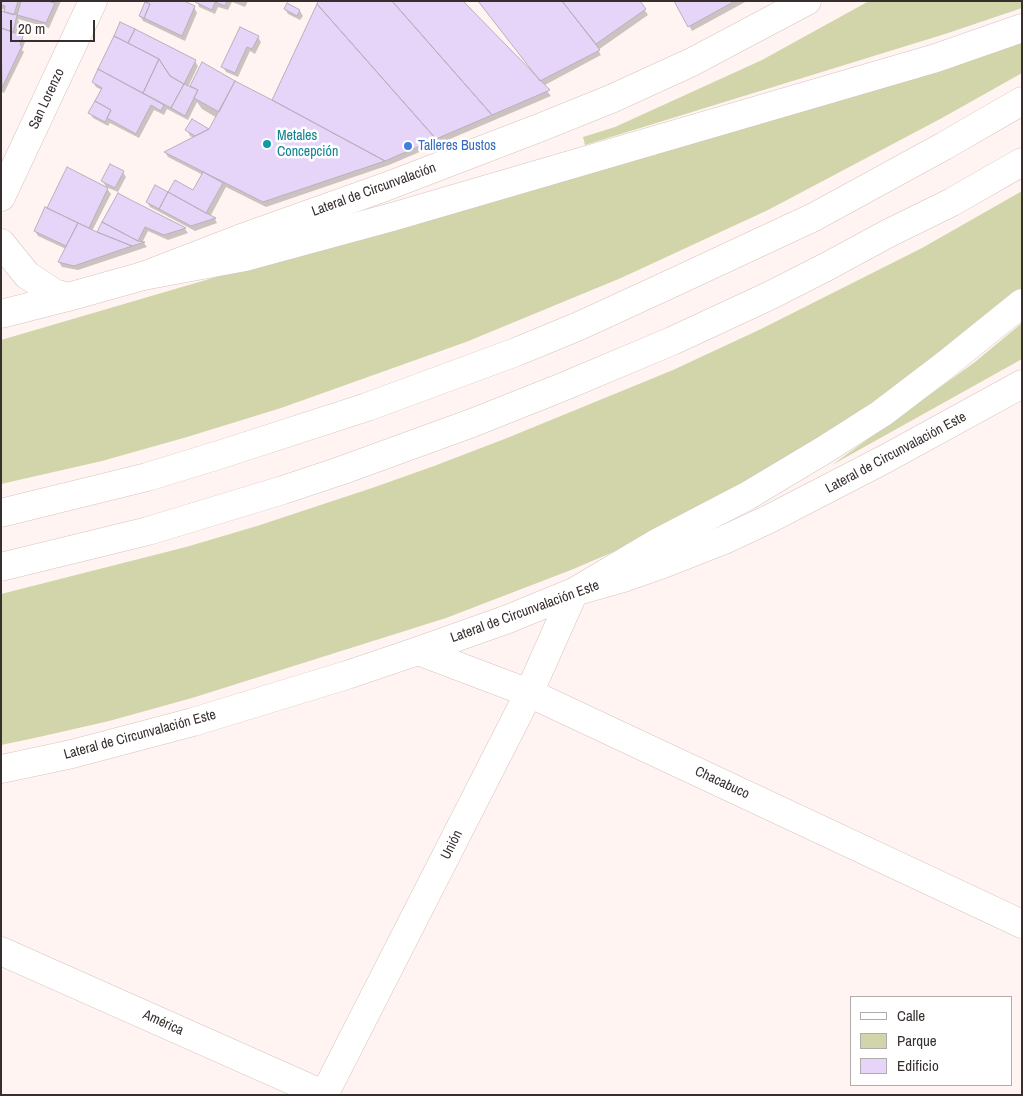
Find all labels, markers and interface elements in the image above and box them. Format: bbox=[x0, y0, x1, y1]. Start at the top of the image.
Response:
scale bar bbox=[12, 10, 98, 42]
text: 20 m bbox=[18, 18, 45, 39]
street label: San Lorenzo bbox=[26, 66, 68, 132]
place label: Metales Concepción bbox=[277, 128, 338, 160]
marker: Metales Concepción bbox=[261, 138, 273, 150]
place label: Talleres Bustos bbox=[418, 138, 496, 154]
marker: Talleres Bustos bbox=[402, 140, 414, 152]
street label: Lateral de Circunvalación bbox=[310, 160, 438, 220]
street label: Lateral de Circunvalación Este bbox=[823, 409, 969, 497]
street label: Lateral de Circunvalación Este bbox=[448, 577, 602, 647]
street label: Lateral de Circunvalación Este bbox=[62, 707, 218, 763]
street label: Chacabuco bbox=[692, 763, 752, 803]
street label: Unión bbox=[438, 828, 466, 862]
legend bbox=[850, 996, 1013, 1086]
text: Calle bbox=[897, 1005, 925, 1026]
street label: América bbox=[140, 1007, 186, 1039]
text: Parque bbox=[897, 1030, 937, 1051]
text: Edificio bbox=[897, 1055, 939, 1076]

